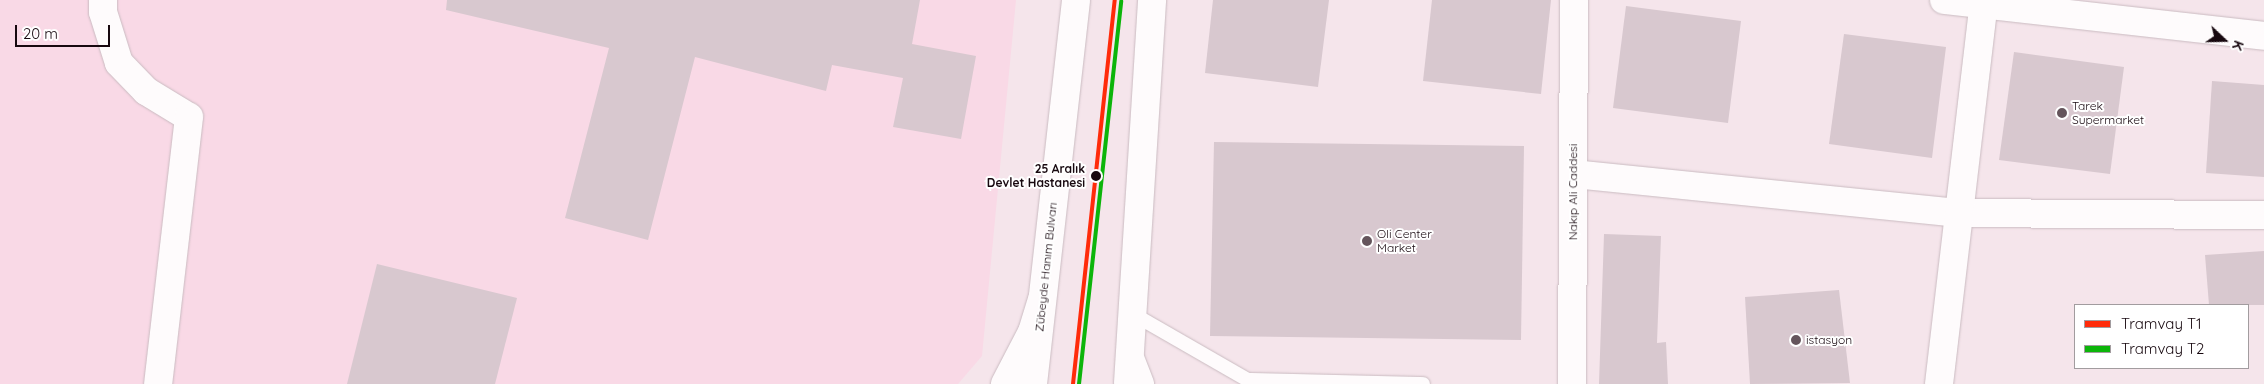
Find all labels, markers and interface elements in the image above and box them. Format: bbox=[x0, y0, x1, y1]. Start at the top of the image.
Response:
scale bar bbox=[18, 15, 112, 47]
north arrow bbox=[2199, 15, 2249, 65]
text: 20 m bbox=[23, 24, 58, 43]
text: K bbox=[2228, 38, 2248, 53]
place label: Tarek Supermarket bbox=[2072, 99, 2144, 127]
marker: Tarek Supermarket bbox=[2056, 107, 2068, 119]
street label: Nakıp Ali Caddesi bbox=[1566, 144, 1580, 240]
place label: 25 Aralık Devlet Hastanesi bbox=[987, 162, 1085, 190]
marker: 25 Aralık Devlet Hastanesi bbox=[1089, 169, 1103, 183]
street label: Zübeyde Hanım Bulvarı bbox=[1032, 202, 1060, 332]
place label: Oli Center Market bbox=[1377, 227, 1432, 255]
marker: Oli Center Market bbox=[1361, 235, 1373, 247]
legend bbox=[2074, 304, 2249, 369]
text: Tramvay T1 bbox=[2121, 314, 2202, 333]
place label: istasyon bbox=[1806, 333, 1852, 347]
marker: istasyon bbox=[1790, 334, 1802, 346]
text: Tramvay T2 bbox=[2121, 339, 2204, 358]

